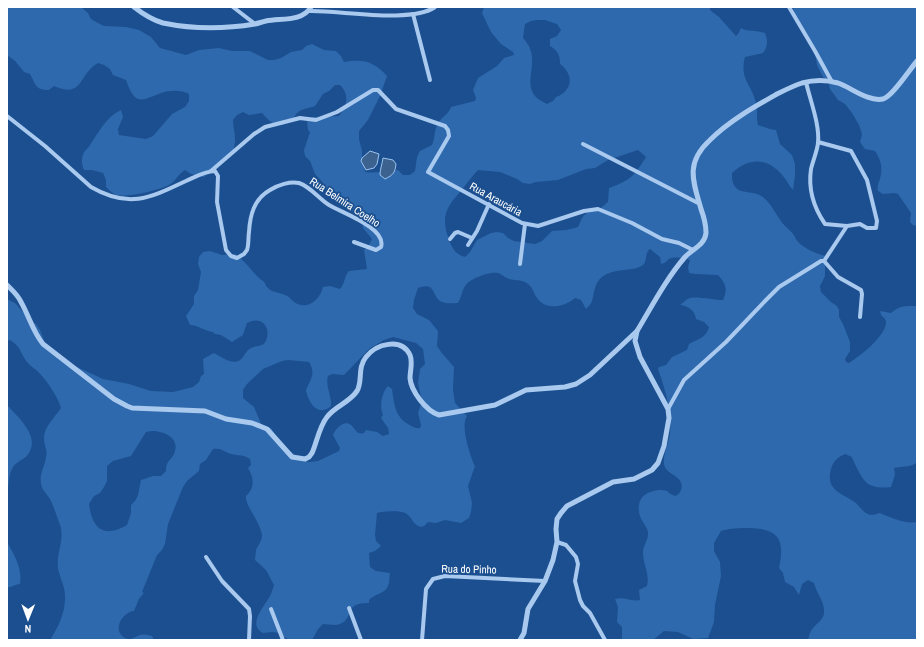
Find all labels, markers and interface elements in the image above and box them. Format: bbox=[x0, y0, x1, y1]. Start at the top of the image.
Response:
street label: Rua Belmira Coelho bbox=[307, 174, 383, 230]
street label: Rua Araucária bbox=[467, 179, 525, 219]
street label: Rua do Pinho bbox=[441, 562, 497, 576]
north arrow bbox=[8, 599, 48, 639]
text: N bbox=[24, 622, 31, 636]

